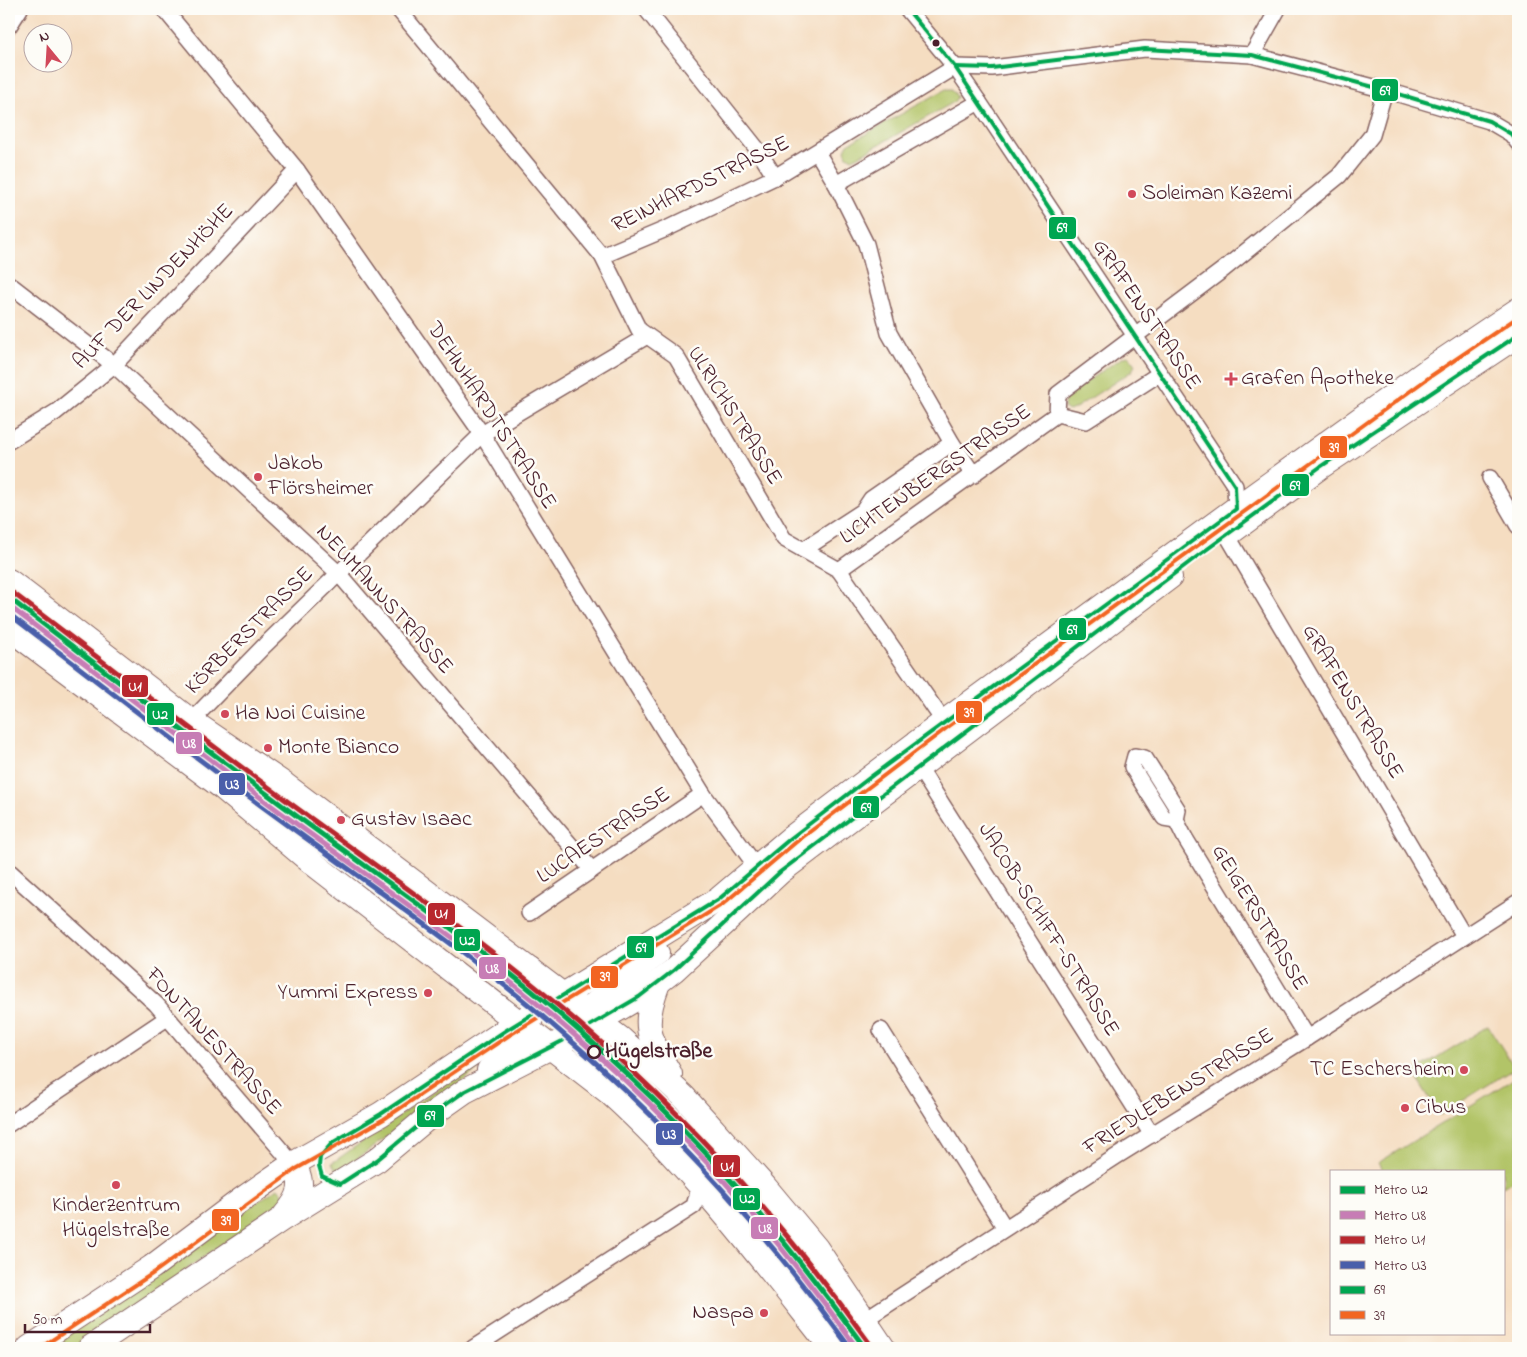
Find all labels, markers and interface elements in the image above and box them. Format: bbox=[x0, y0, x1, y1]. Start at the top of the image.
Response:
north arrow bbox=[22, 22, 72, 72]
text: N bbox=[37, 26, 52, 49]
unlabelled marker bbox=[931, 38, 941, 48]
line badge: 69 bbox=[1371, 78, 1399, 102]
text: 69 bbox=[1379, 81, 1391, 102]
street label: REINHARDSTRASSE bbox=[607, 128, 795, 242]
place label: Soleiman Kazemi bbox=[1142, 178, 1292, 210]
marker: Soleiman Kazemi bbox=[1126, 188, 1138, 200]
street label: AUF DER LINDENHÖHE bbox=[66, 197, 242, 377]
line badge: 69 bbox=[1048, 216, 1077, 240]
text: 69 bbox=[1056, 218, 1068, 239]
street label: GRAFENSTRASSE bbox=[1084, 233, 1208, 397]
street label: DEHNHARDTSTRASSE bbox=[418, 315, 564, 516]
street label: ULRICHSTRASSE bbox=[678, 340, 790, 492]
place label: Grafen Apotheke bbox=[1241, 363, 1394, 395]
marker: Grafen Apotheke bbox=[1225, 373, 1237, 385]
street label: LICHTENBERGSTRASSE bbox=[834, 397, 1038, 553]
line badge: 39 bbox=[1319, 435, 1348, 459]
text: 39 bbox=[1328, 438, 1340, 459]
place label: Jakob Flörsheimer bbox=[267, 448, 374, 505]
marker: Jakob Flörsheimer bbox=[252, 471, 264, 483]
line badge: 69 bbox=[1281, 473, 1310, 497]
text: 69 bbox=[1289, 476, 1301, 497]
street label: NEUMANNSTRASSE bbox=[308, 518, 460, 682]
street label: KÖRBERSTRASSE bbox=[178, 559, 322, 703]
line badge: 69 bbox=[1058, 617, 1087, 641]
street label: GRAFENSTRASSE bbox=[1293, 618, 1411, 786]
text: 69 bbox=[1066, 620, 1078, 641]
line badge: U1 bbox=[121, 674, 149, 698]
text: U1 bbox=[128, 677, 142, 698]
place label: Ha Noi Cuisine bbox=[235, 698, 365, 730]
line badge: 39 bbox=[955, 700, 983, 724]
line badge: U2 bbox=[146, 702, 175, 726]
text: 39 bbox=[963, 703, 975, 724]
text: U2 bbox=[152, 705, 168, 726]
marker: Ha Noi Cuisine bbox=[219, 708, 231, 720]
line badge: U8 bbox=[175, 731, 203, 755]
place label: Monte Bianco bbox=[278, 732, 399, 764]
text: U8 bbox=[182, 734, 197, 755]
marker: Monte Bianco bbox=[262, 742, 274, 754]
line badge: U3 bbox=[218, 772, 246, 796]
text: U3 bbox=[225, 775, 240, 796]
street label: LUCAESTRASSE bbox=[531, 779, 677, 893]
line badge: 69 bbox=[852, 795, 880, 819]
text: 69 bbox=[860, 798, 872, 819]
place label: Gustav Isaac bbox=[351, 804, 472, 836]
marker: Gustav Isaac bbox=[335, 814, 347, 826]
street label: JACOB-SCHIFF-STRASSE bbox=[969, 817, 1127, 1043]
street label: GEIGERSTRASSE bbox=[1203, 839, 1315, 997]
line badge: U1 bbox=[427, 902, 456, 926]
text: U1 bbox=[434, 904, 448, 925]
line badge: U2 bbox=[453, 928, 481, 952]
text: U2 bbox=[459, 931, 475, 952]
line badge: 69 bbox=[626, 935, 655, 959]
text: 69 bbox=[635, 938, 647, 959]
line badge: U8 bbox=[478, 956, 507, 980]
text: U8 bbox=[485, 959, 500, 980]
street label: FONTANESTRASSE bbox=[137, 960, 289, 1123]
line badge: 39 bbox=[590, 965, 619, 989]
text: 39 bbox=[599, 967, 611, 988]
place label: Yummi Express bbox=[278, 977, 418, 1009]
marker: Yummi Express bbox=[422, 987, 434, 999]
street label: FRIEDLEBENSTRASSE bbox=[1077, 1020, 1281, 1164]
place label: Hügelstraße bbox=[605, 1036, 714, 1069]
marker: Hügelstraße bbox=[587, 1045, 601, 1059]
place label: TC Eschersheim bbox=[1310, 1054, 1454, 1086]
marker: TC Eschersheim bbox=[1458, 1064, 1470, 1076]
place label: Cibus bbox=[1415, 1092, 1466, 1124]
marker: Cibus bbox=[1399, 1102, 1411, 1114]
line badge: 69 bbox=[416, 1104, 445, 1128]
text: 69 bbox=[424, 1106, 436, 1127]
line badge: U3 bbox=[655, 1122, 684, 1146]
text: U3 bbox=[662, 1125, 677, 1146]
line badge: U1 bbox=[712, 1154, 741, 1178]
text: U1 bbox=[720, 1157, 734, 1178]
legend bbox=[1330, 1170, 1504, 1334]
marker: Kinderzentrum Hügelstraße bbox=[110, 1179, 122, 1191]
text: Metro U2 bbox=[1374, 1179, 1429, 1201]
line badge: U2 bbox=[732, 1187, 761, 1211]
text: U2 bbox=[739, 1189, 755, 1210]
place label: Kinderzentrum Hügelstraße bbox=[52, 1190, 180, 1248]
text: Metro U8 bbox=[1374, 1205, 1427, 1227]
line badge: 39 bbox=[211, 1208, 240, 1232]
text: 39 bbox=[220, 1211, 232, 1232]
line badge: U8 bbox=[750, 1216, 779, 1240]
text: U8 bbox=[758, 1219, 773, 1240]
text: Metro U1 bbox=[1374, 1229, 1426, 1251]
text: Metro U3 bbox=[1374, 1255, 1427, 1277]
text: 69 bbox=[1374, 1279, 1386, 1301]
place label: Naspa bbox=[692, 1297, 754, 1329]
scale bar bbox=[25, 1302, 150, 1334]
text: 39 bbox=[1374, 1305, 1385, 1327]
marker: Naspa bbox=[758, 1307, 770, 1319]
text: 50 m bbox=[32, 1309, 63, 1331]

